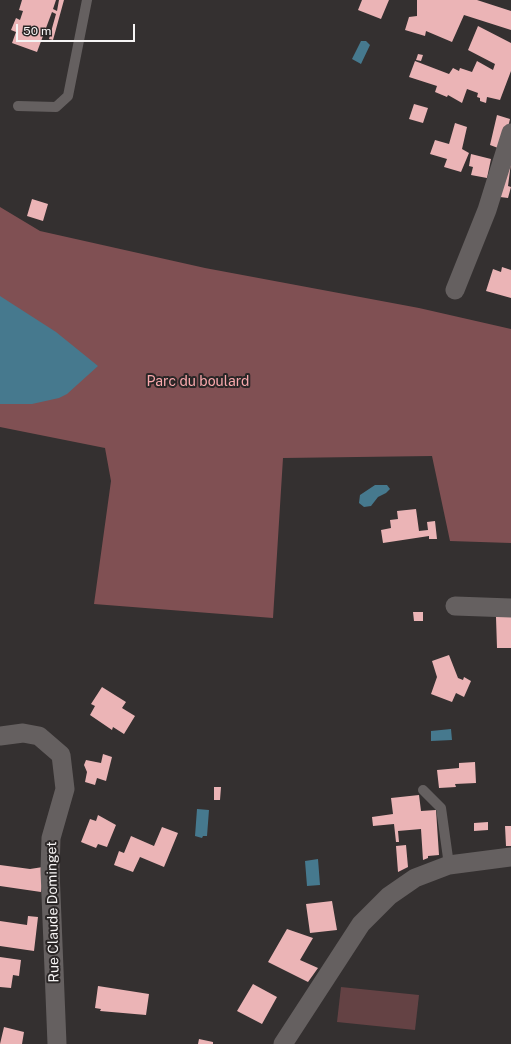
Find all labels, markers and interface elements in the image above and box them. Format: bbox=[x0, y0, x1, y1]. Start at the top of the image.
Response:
scale bar bbox=[18, 16, 137, 42]
text: 50 m bbox=[23, 24, 51, 38]
park label: Parc du boulard bbox=[147, 374, 249, 390]
street label: Rue Claude Dominget bbox=[43, 841, 63, 983]

